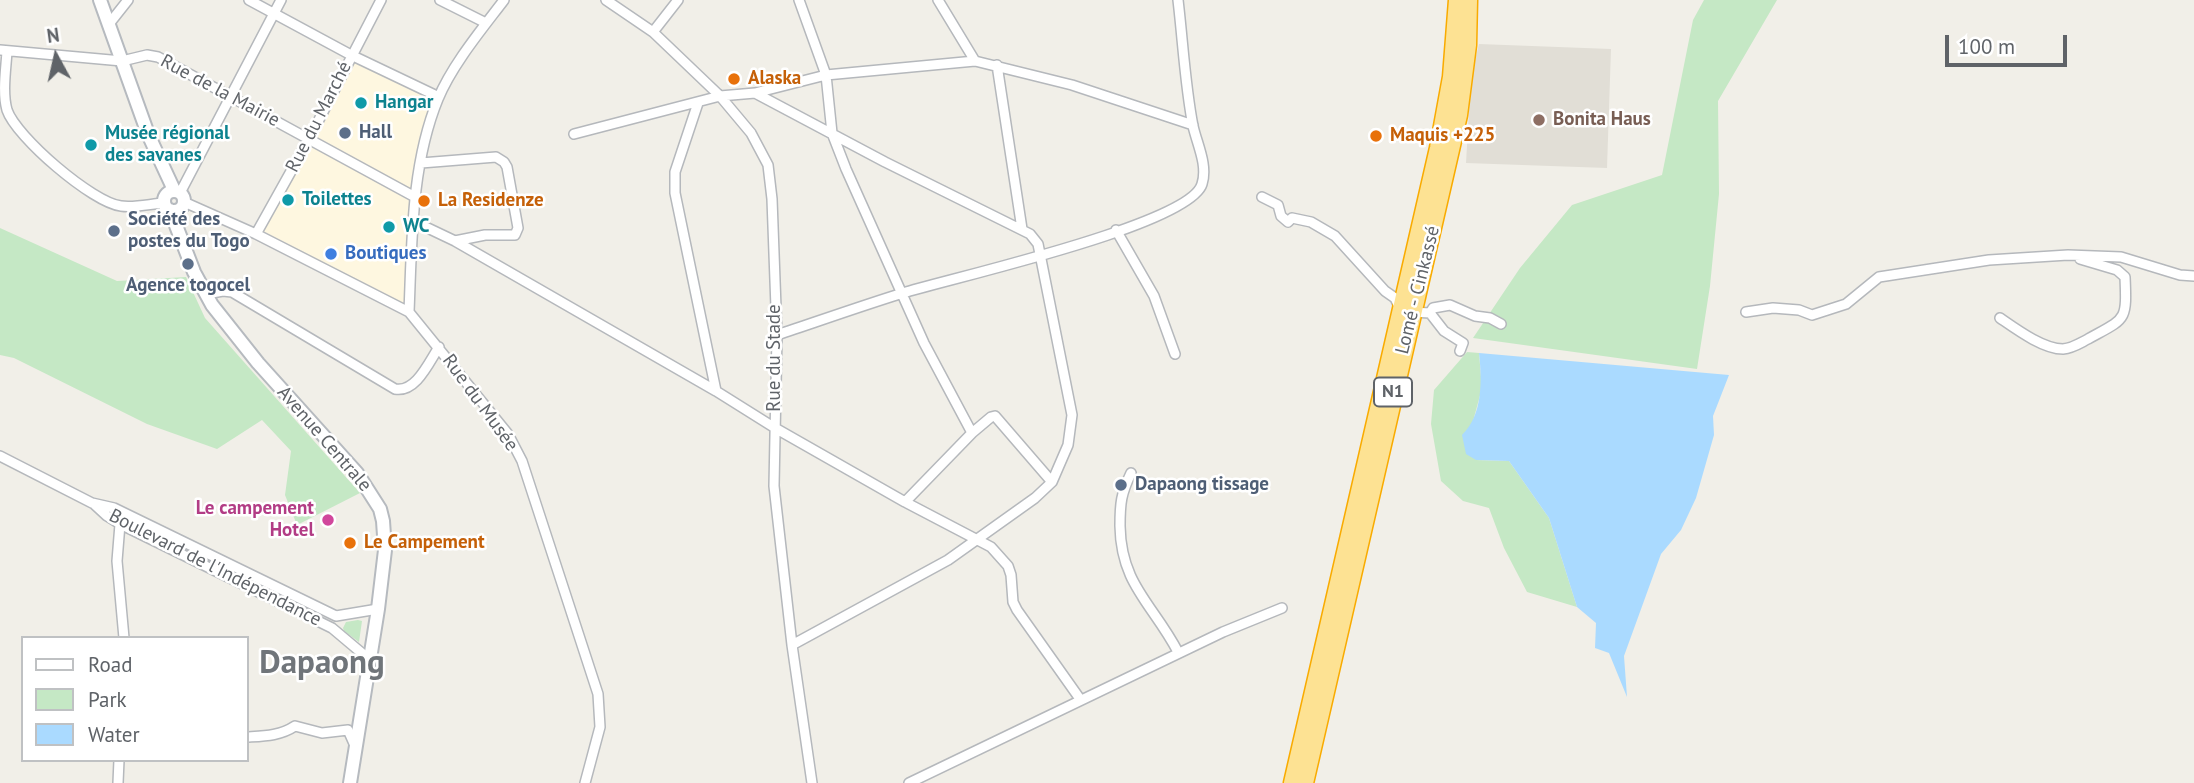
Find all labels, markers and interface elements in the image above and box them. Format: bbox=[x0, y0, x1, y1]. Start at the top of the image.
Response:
north arrow bbox=[21, 21, 91, 91]
scale bar bbox=[1949, 21, 2072, 65]
text: N bbox=[45, 22, 61, 48]
text: 100 m bbox=[1958, 33, 2015, 60]
street label: Rue de la Mairie bbox=[156, 50, 284, 132]
street label: Rue du Marché bbox=[281, 58, 357, 176]
place label: Alaska bbox=[748, 68, 801, 90]
marker: Alaska bbox=[726, 71, 742, 87]
place label: Hangar bbox=[375, 92, 433, 114]
marker: Hangar bbox=[353, 95, 369, 111]
place label: Bonita Haus bbox=[1553, 109, 1651, 131]
marker: Bonita Haus bbox=[1531, 112, 1547, 128]
place label: Hall bbox=[359, 122, 392, 144]
place label: Musée régional des savanes bbox=[105, 123, 230, 167]
marker: Hall bbox=[337, 125, 353, 141]
place label: Maquis +225 bbox=[1390, 125, 1495, 147]
marker: Maquis +225 bbox=[1368, 128, 1384, 144]
marker: Musée régional des savanes bbox=[83, 137, 99, 153]
place label: Toilettes bbox=[302, 189, 372, 211]
place label: La Residenze bbox=[438, 190, 544, 212]
marker: Toilettes bbox=[280, 192, 296, 208]
marker: La Residenze bbox=[416, 193, 432, 209]
place label: Société des postes du Togo bbox=[128, 209, 250, 253]
place label: WC bbox=[403, 216, 429, 238]
marker: WC bbox=[381, 219, 397, 235]
marker: Société des postes du Togo bbox=[106, 223, 122, 239]
street label: Lomé - Cinkassé bbox=[1391, 223, 1445, 357]
place label: Boutiques bbox=[345, 243, 426, 265]
marker: Boutiques bbox=[323, 246, 339, 262]
marker: Agence togocel bbox=[180, 256, 196, 272]
place label: Agence togocel bbox=[126, 275, 250, 297]
street label: Rue du Stade bbox=[764, 304, 786, 412]
street label: Rue du Musée bbox=[437, 350, 523, 456]
road number: N1 bbox=[1374, 378, 1412, 406]
street label: Avenue Centrale bbox=[272, 382, 376, 496]
place label: Dapaong tissage bbox=[1135, 474, 1269, 496]
marker: Dapaong tissage bbox=[1113, 477, 1129, 493]
place label: Le campement Hotel bbox=[196, 498, 314, 542]
street label: Boulevard de l'Indépendance bbox=[105, 504, 325, 632]
marker: Le campement Hotel bbox=[320, 512, 336, 528]
place label: Le Campement bbox=[364, 532, 485, 554]
marker: Le Campement bbox=[342, 535, 358, 551]
legend bbox=[21, 636, 248, 762]
district label: Dapaong bbox=[259, 644, 385, 684]
text: Road bbox=[88, 651, 132, 678]
text: Park bbox=[88, 686, 127, 713]
text: Water bbox=[88, 721, 140, 748]

